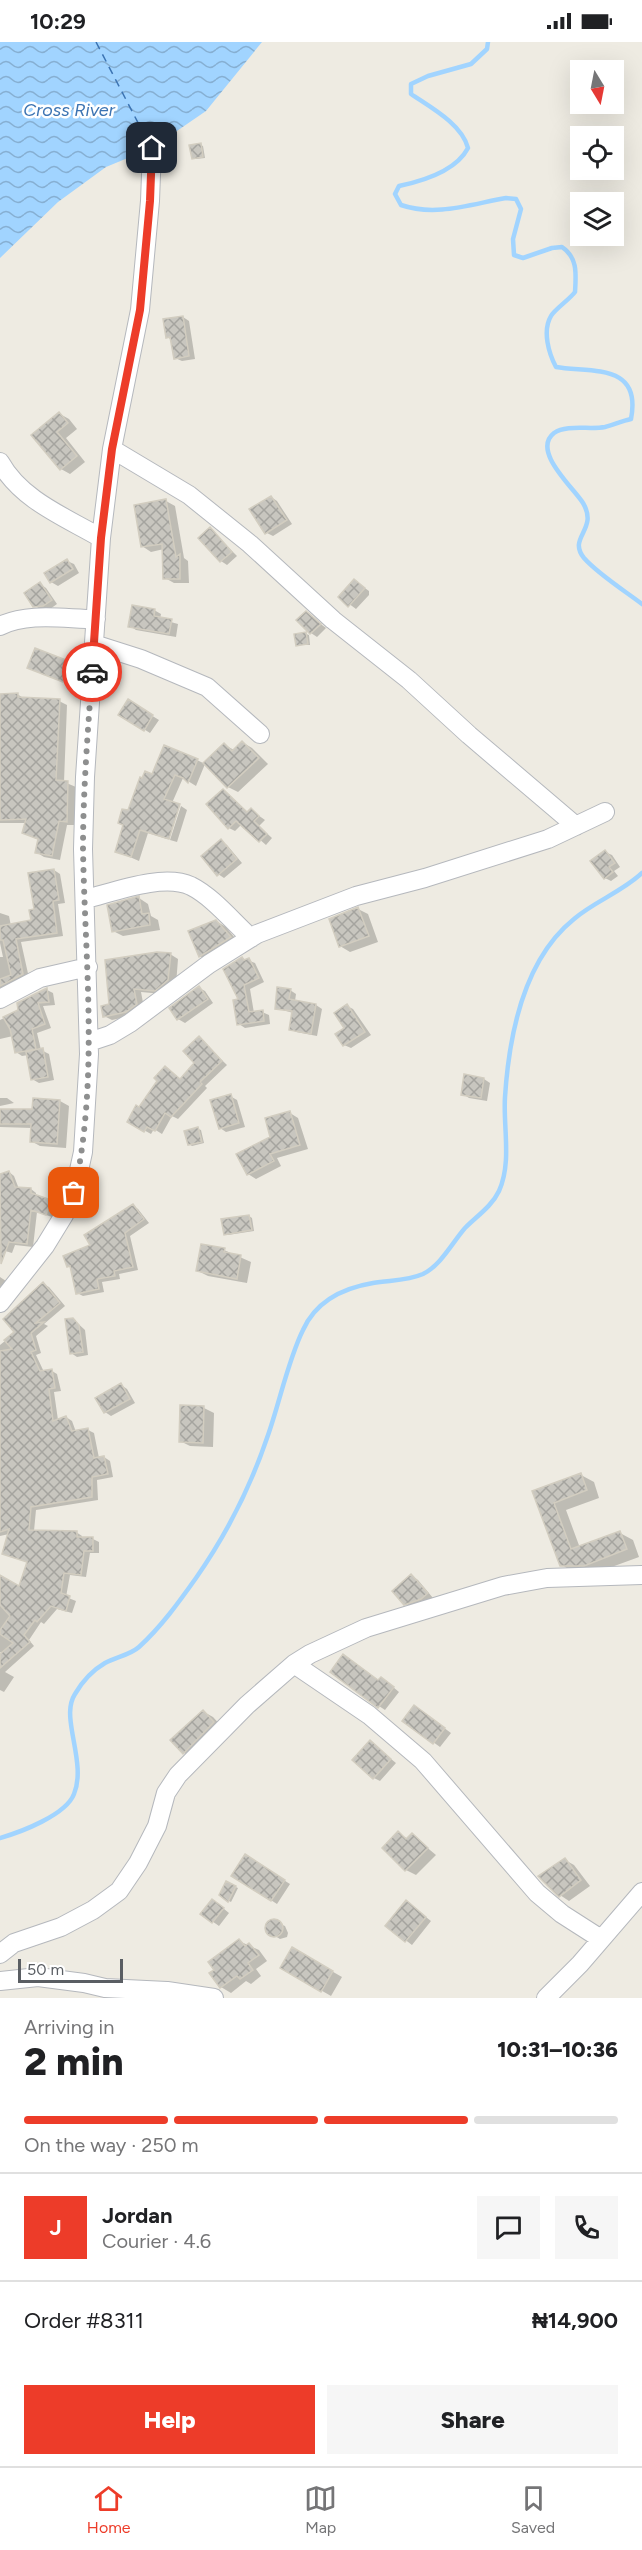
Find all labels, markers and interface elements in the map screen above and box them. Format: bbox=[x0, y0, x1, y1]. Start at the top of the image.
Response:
text: 10:29 bbox=[30, 8, 86, 35]
north arrow bbox=[570, 60, 624, 114]
map controls bbox=[570, 60, 624, 246]
water label: Cross River bbox=[23, 99, 116, 121]
pin bbox=[126, 122, 177, 173]
button: locate bbox=[570, 126, 624, 180]
icon: home bbox=[135, 131, 168, 164]
button: layers bbox=[570, 192, 624, 246]
courier bbox=[62, 642, 122, 702]
icon: car bbox=[76, 656, 109, 689]
pin bbox=[48, 1167, 99, 1218]
icon: bag bbox=[57, 1176, 90, 1209]
scale bar bbox=[18, 1956, 123, 1984]
text: 50 m bbox=[27, 1960, 64, 1979]
text: Arriving in bbox=[24, 2015, 114, 2039]
text: 10:31–10:36 bbox=[497, 2036, 618, 2063]
text: 2 min bbox=[24, 2038, 124, 2085]
text: On the way · 250 m bbox=[24, 2133, 199, 2157]
button: chat bbox=[477, 2196, 540, 2259]
button: phone bbox=[555, 2196, 618, 2259]
text: Jordan bbox=[102, 2202, 173, 2229]
text: J bbox=[49, 2214, 62, 2241]
text: Courier · 4.6 bbox=[102, 2229, 211, 2253]
text: Order #8311 bbox=[24, 2307, 144, 2334]
text: ₦14,900 bbox=[532, 2307, 618, 2334]
button: Help bbox=[24, 2385, 315, 2454]
button: Share bbox=[327, 2385, 618, 2454]
tab: Home bbox=[87, 2482, 131, 2537]
tab: Map bbox=[304, 2482, 337, 2537]
tab: Saved bbox=[511, 2482, 555, 2537]

